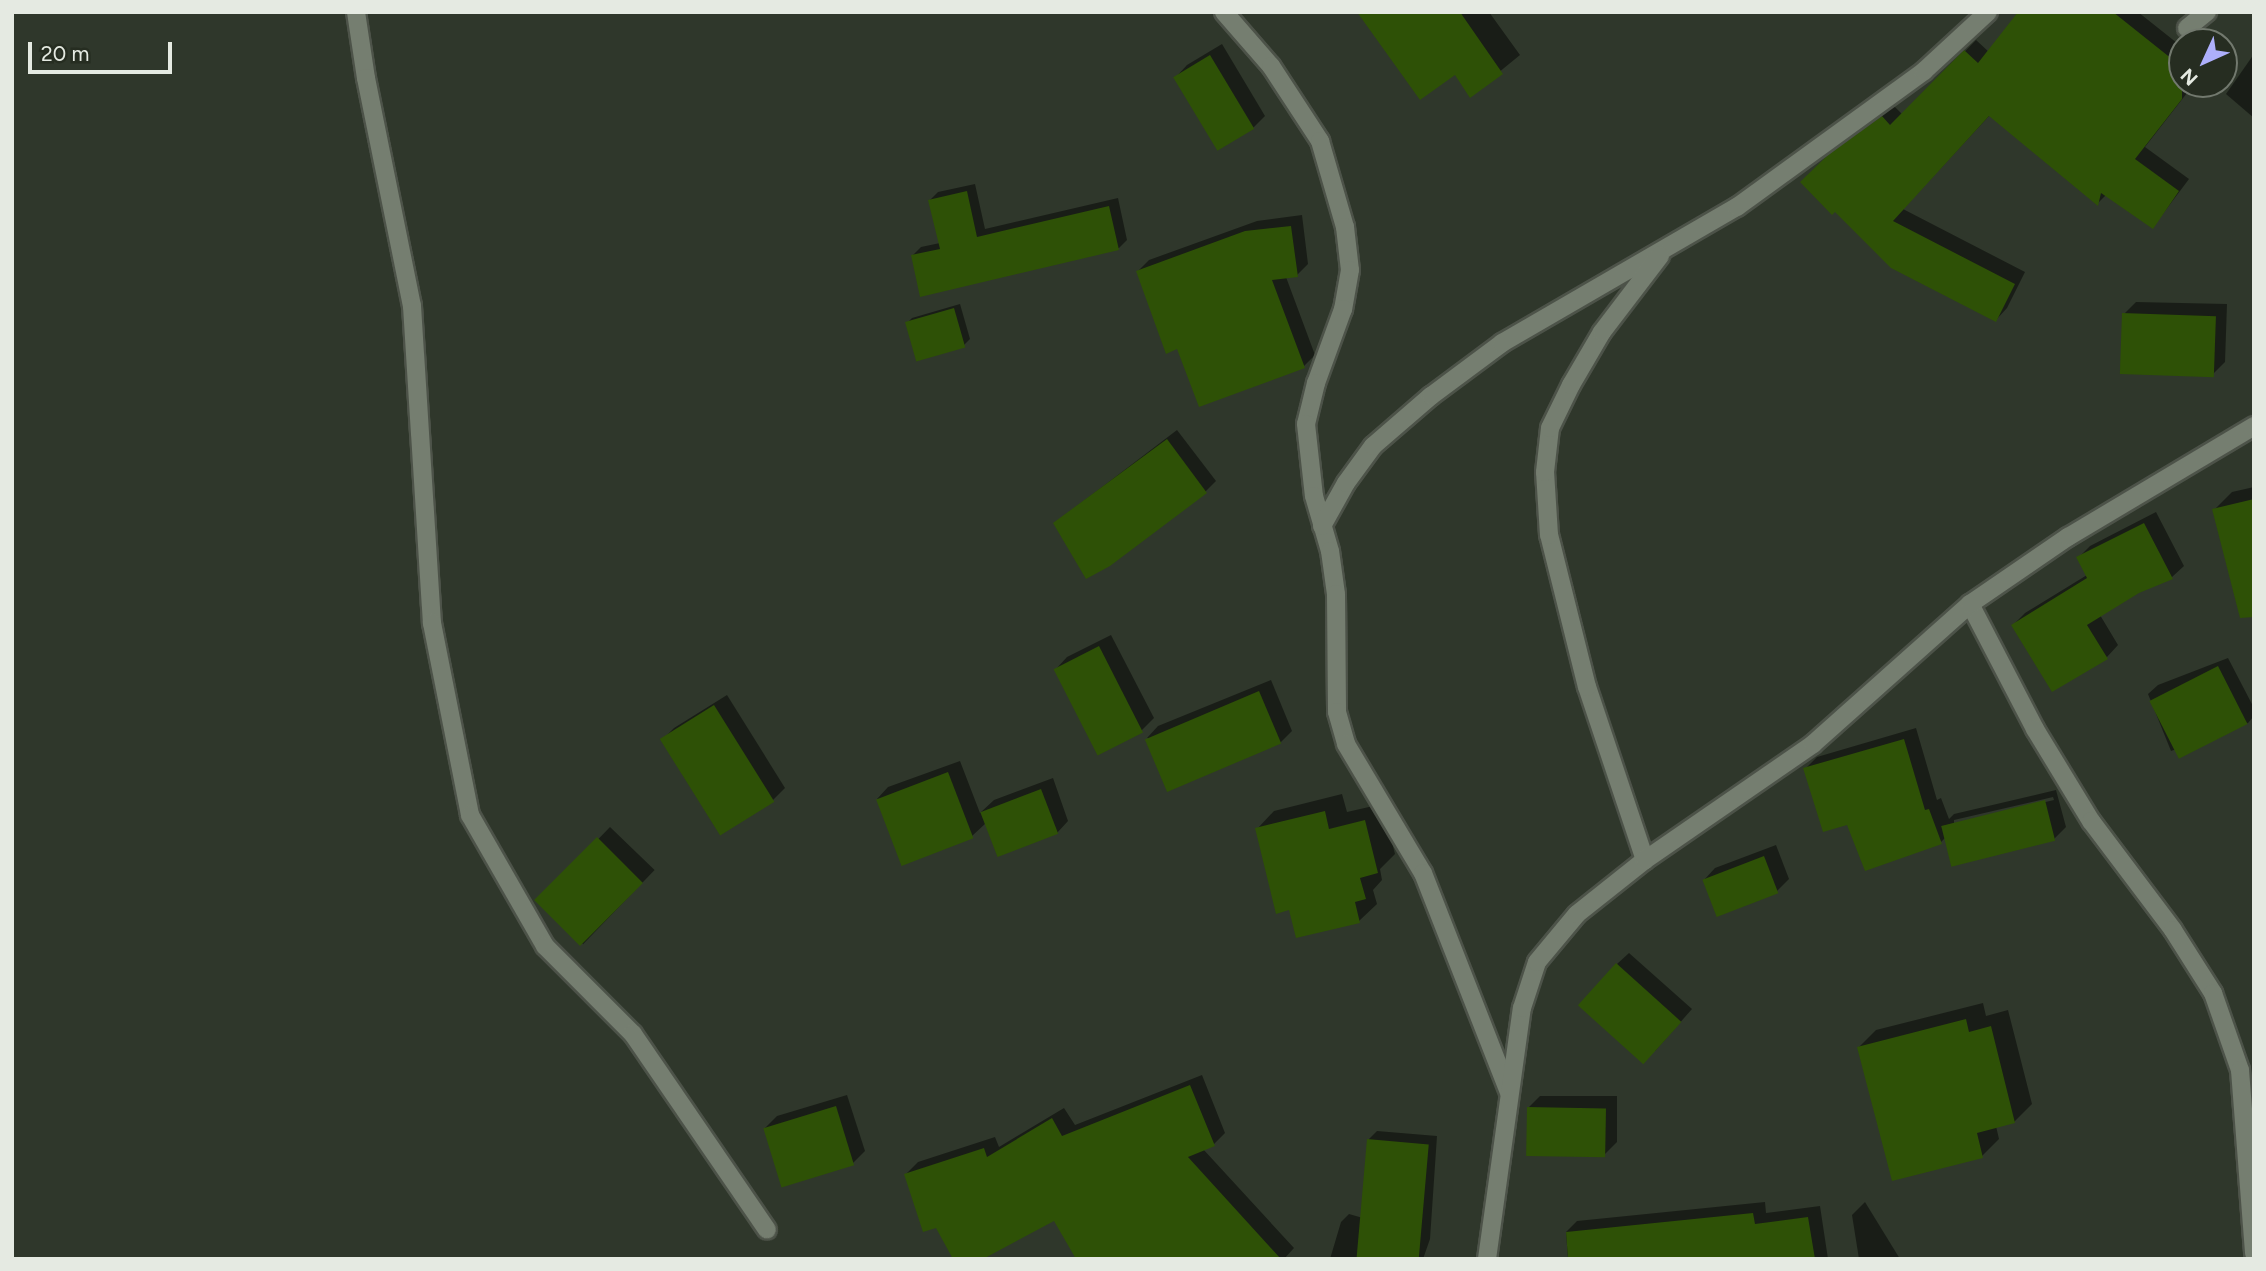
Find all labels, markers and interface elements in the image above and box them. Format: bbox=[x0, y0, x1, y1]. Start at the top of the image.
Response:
scale bar bbox=[32, 28, 175, 72]
north arrow bbox=[2168, 28, 2238, 98]
text: 20 m bbox=[41, 41, 89, 66]
text: N bbox=[2176, 63, 2203, 90]

